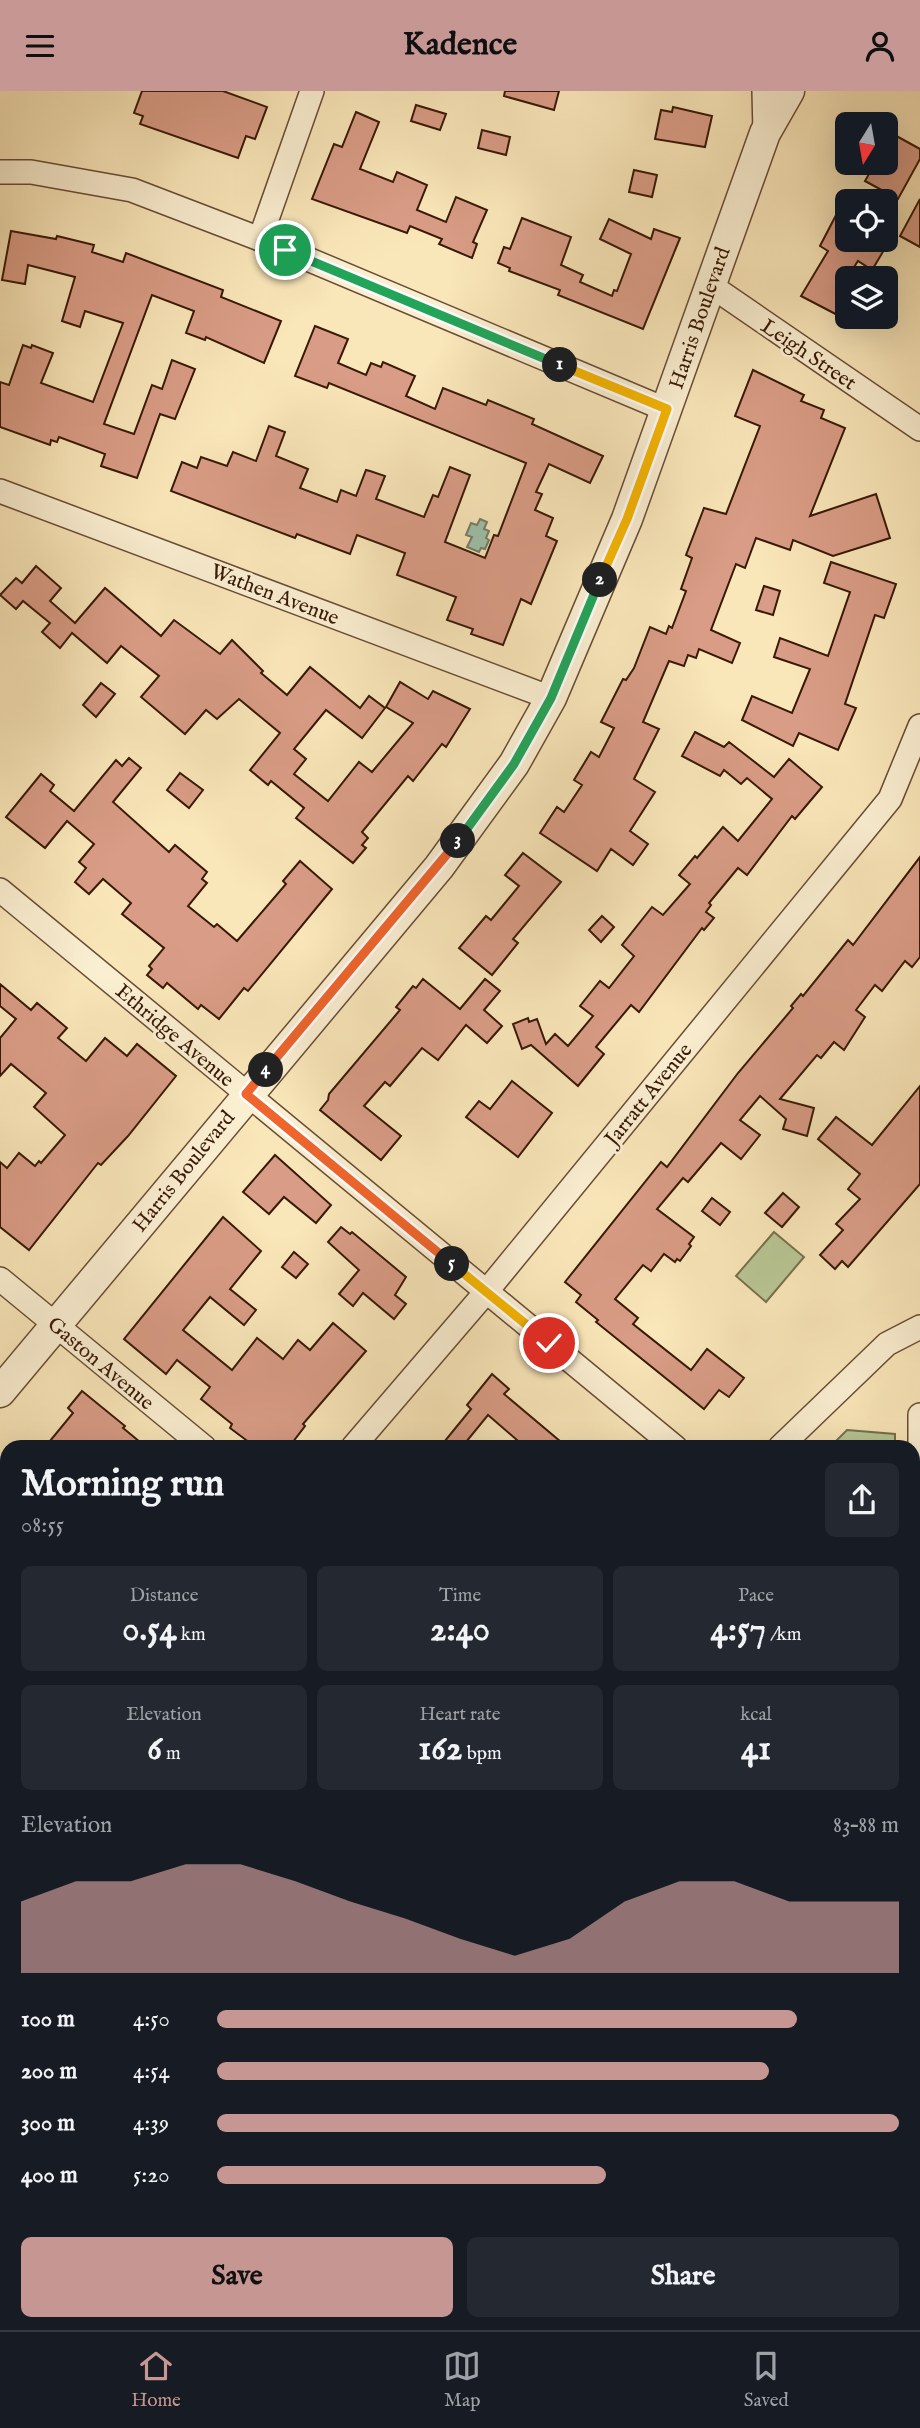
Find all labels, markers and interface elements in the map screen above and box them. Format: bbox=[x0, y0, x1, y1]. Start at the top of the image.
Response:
text: Kadence bbox=[403, 25, 517, 66]
icon: menu bbox=[21, 27, 59, 65]
icon: person bbox=[861, 27, 899, 65]
north arrow bbox=[835, 112, 898, 175]
map controls bbox=[835, 112, 898, 329]
button: locate bbox=[835, 189, 898, 252]
pin bbox=[255, 220, 315, 280]
icon: arrive bbox=[266, 231, 304, 269]
street label: Harris Boulevard bbox=[663, 243, 738, 393]
button: layers bbox=[835, 266, 898, 329]
street label: Leigh Street bbox=[755, 313, 861, 397]
pin: 1 bbox=[542, 347, 578, 383]
text: 1 bbox=[556, 352, 563, 376]
street label: Wathen Avenue bbox=[206, 558, 343, 632]
pin: 2 bbox=[582, 563, 618, 597]
text: 2 bbox=[595, 567, 604, 591]
pin: 3 bbox=[440, 823, 476, 859]
text: 3 bbox=[454, 828, 461, 852]
street label: Ethridge Avenue bbox=[109, 979, 239, 1094]
street label: Jarratt Avenue bbox=[598, 1038, 699, 1153]
pin: 4 bbox=[248, 1053, 284, 1087]
text: 4 bbox=[261, 1057, 270, 1081]
street label: Harris Boulevard bbox=[127, 1105, 242, 1238]
pin: 5 bbox=[434, 1247, 470, 1281]
text: 5 bbox=[448, 1251, 455, 1275]
street label: Gaston Avenue bbox=[41, 1312, 159, 1417]
pin bbox=[519, 1313, 579, 1373]
icon: check bbox=[530, 1324, 568, 1362]
text: Morning run bbox=[21, 1461, 224, 1509]
button: share bbox=[825, 1463, 899, 1537]
text: 08:55 bbox=[21, 1511, 64, 1540]
text: Distance bbox=[130, 1584, 198, 1608]
text: Time bbox=[439, 1584, 481, 1608]
text: Pace bbox=[738, 1584, 774, 1608]
text: 0.54 bbox=[122, 1608, 177, 1653]
text: 2:40 bbox=[430, 1608, 490, 1653]
text: 4:57 bbox=[711, 1608, 766, 1653]
text: km bbox=[177, 1623, 206, 1647]
text: /km bbox=[766, 1623, 801, 1647]
text: Elevation bbox=[126, 1703, 202, 1727]
text: Heart rate bbox=[419, 1703, 501, 1727]
text: kcal bbox=[740, 1703, 772, 1727]
text: 6 bbox=[147, 1727, 162, 1772]
text: 162 bbox=[418, 1727, 463, 1772]
text: 41 bbox=[741, 1727, 771, 1772]
text: m bbox=[162, 1742, 181, 1766]
text: bpm bbox=[463, 1742, 502, 1766]
text: Elevation bbox=[21, 1811, 112, 1840]
text: 83–88 m bbox=[833, 1811, 899, 1840]
text: 100 m bbox=[21, 2005, 75, 2034]
text: 4:50 bbox=[133, 2005, 170, 2034]
text: 200 m bbox=[21, 2057, 77, 2086]
text: 4:54 bbox=[133, 2057, 170, 2086]
text: 300 m bbox=[21, 2109, 75, 2138]
text: 4:39 bbox=[133, 2109, 169, 2138]
text: 400 m bbox=[21, 2161, 78, 2190]
text: 5:20 bbox=[133, 2161, 170, 2190]
button: Save bbox=[21, 2237, 453, 2317]
button: Share bbox=[467, 2237, 899, 2317]
tab: Home bbox=[131, 2347, 181, 2413]
tab: Map bbox=[443, 2347, 481, 2413]
tab: Saved bbox=[744, 2347, 789, 2413]

